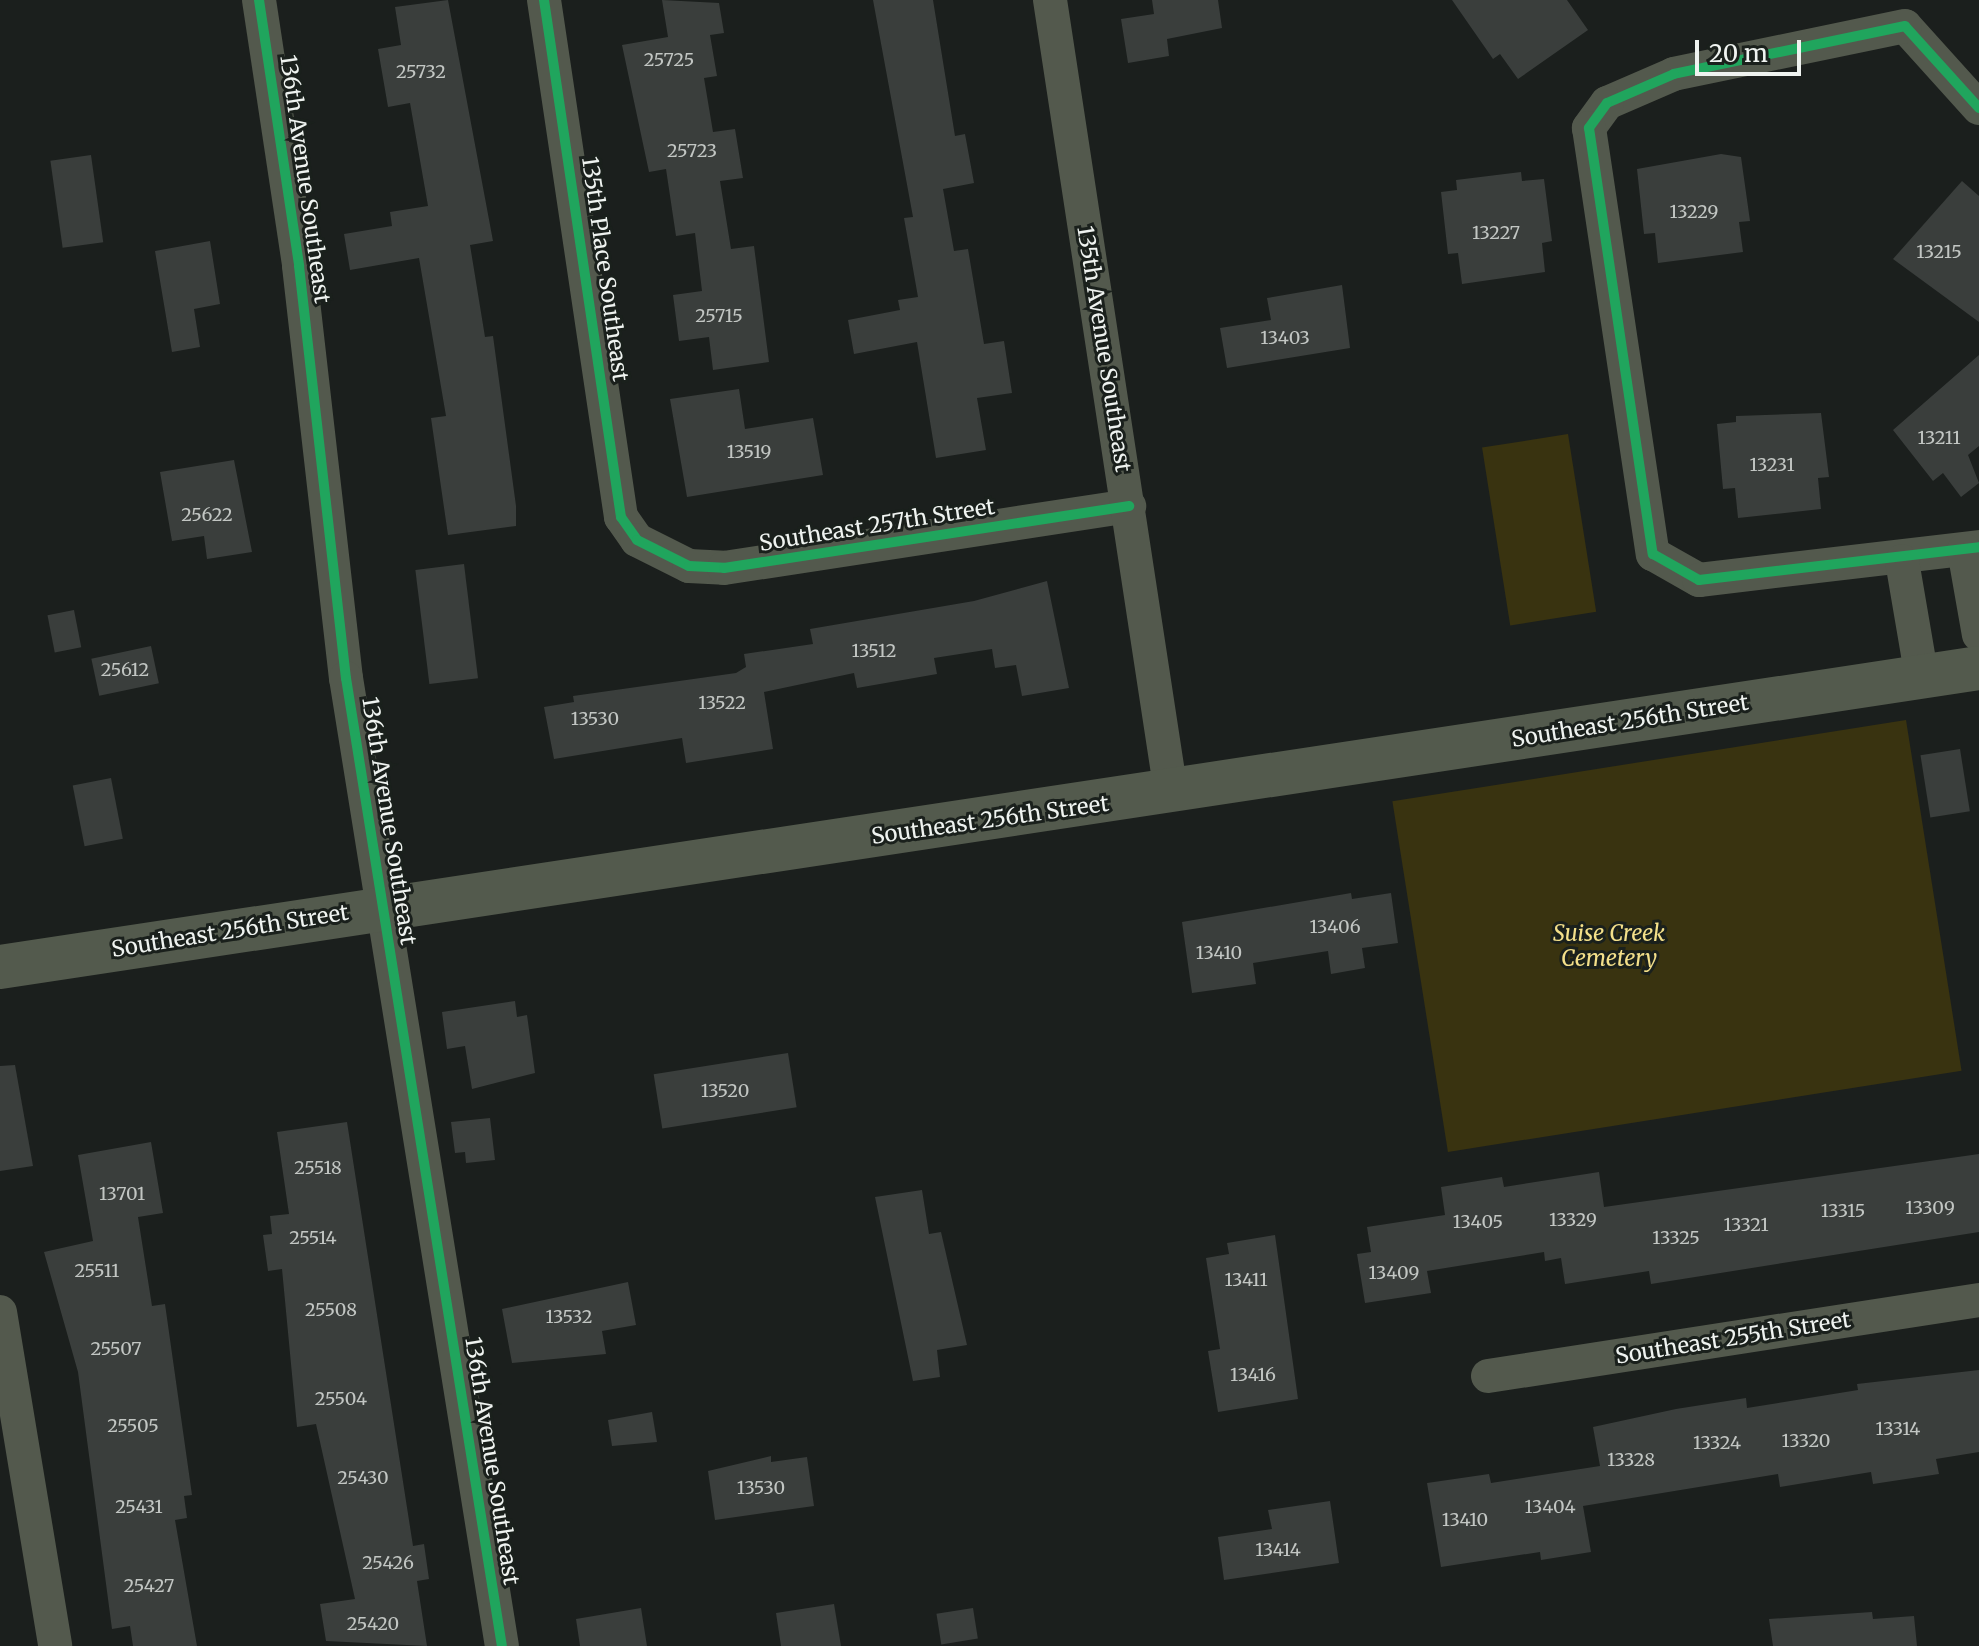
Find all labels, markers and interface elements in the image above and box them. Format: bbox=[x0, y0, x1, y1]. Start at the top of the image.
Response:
scale bar bbox=[1699, 24, 1805, 74]
text: 20 m bbox=[1709, 38, 1768, 69]
house number: 25725 bbox=[644, 49, 694, 71]
street label: 136th Avenue Southeast bbox=[274, 53, 336, 305]
house number: 25732 bbox=[396, 61, 446, 83]
house number: 25723 bbox=[667, 140, 717, 162]
street label: 135th Place Southeast bbox=[576, 155, 634, 383]
house number: 13229 bbox=[1670, 201, 1718, 223]
house number: 13227 bbox=[1472, 222, 1520, 244]
street label: 135th Avenue Southeast bbox=[1072, 224, 1136, 474]
house number: 13215 bbox=[1916, 241, 1962, 263]
house number: 25715 bbox=[695, 305, 743, 327]
house number: 13403 bbox=[1260, 327, 1310, 349]
house number: 13211 bbox=[1917, 427, 1961, 449]
house number: 13519 bbox=[727, 441, 771, 463]
house number: 13231 bbox=[1749, 454, 1795, 476]
street label: Southeast 257th Street bbox=[757, 493, 997, 557]
house number: 25622 bbox=[181, 504, 233, 526]
house number: 13512 bbox=[851, 640, 897, 662]
house number: 25612 bbox=[101, 659, 149, 681]
street label: Southeast 256th Street bbox=[1510, 689, 1750, 753]
house number: 13522 bbox=[698, 692, 746, 714]
street label: 136th Avenue Southeast bbox=[356, 695, 422, 947]
house number: 13530 bbox=[571, 708, 619, 730]
street label: Southeast 256th Street bbox=[870, 790, 1110, 850]
street label: Southeast 256th Street bbox=[110, 899, 350, 963]
house number: 13406 bbox=[1309, 916, 1361, 938]
park label: Suise Creek Cemetery bbox=[1553, 920, 1665, 972]
house number: 13410 bbox=[1196, 942, 1242, 964]
house number: 13520 bbox=[701, 1080, 749, 1102]
house number: 25518 bbox=[294, 1157, 342, 1179]
house number: 13701 bbox=[99, 1183, 145, 1205]
house number: 13309 bbox=[1905, 1197, 1955, 1219]
house number: 13315 bbox=[1821, 1200, 1865, 1222]
house number: 13329 bbox=[1549, 1209, 1597, 1231]
house number: 13405 bbox=[1453, 1211, 1503, 1233]
house number: 13321 bbox=[1723, 1214, 1769, 1236]
house number: 25514 bbox=[289, 1227, 337, 1249]
house number: 13325 bbox=[1652, 1227, 1700, 1249]
house number: 25511 bbox=[75, 1260, 119, 1282]
house number: 13409 bbox=[1368, 1262, 1420, 1284]
house number: 13411 bbox=[1224, 1269, 1268, 1291]
house number: 25508 bbox=[305, 1299, 357, 1321]
house number: 13532 bbox=[545, 1306, 593, 1328]
street label: Southeast 255th Street bbox=[1614, 1306, 1852, 1370]
street label: 136th Avenue Southeast bbox=[459, 1335, 525, 1587]
house number: 25507 bbox=[90, 1338, 142, 1360]
house number: 13416 bbox=[1230, 1364, 1276, 1386]
house number: 25504 bbox=[315, 1388, 367, 1410]
house number: 25505 bbox=[107, 1415, 159, 1437]
house number: 13314 bbox=[1876, 1418, 1920, 1440]
house number: 13320 bbox=[1782, 1430, 1830, 1452]
house number: 13324 bbox=[1693, 1432, 1741, 1454]
house number: 13328 bbox=[1607, 1449, 1655, 1471]
house number: 25430 bbox=[337, 1467, 389, 1489]
house number: 13530 bbox=[737, 1477, 785, 1499]
house number: 25431 bbox=[115, 1496, 163, 1518]
house number: 13404 bbox=[1524, 1496, 1576, 1518]
house number: 13410 bbox=[1442, 1509, 1488, 1531]
house number: 13414 bbox=[1255, 1539, 1301, 1561]
house number: 25426 bbox=[362, 1552, 414, 1574]
house number: 25427 bbox=[124, 1575, 174, 1597]
house number: 25420 bbox=[347, 1613, 399, 1635]

